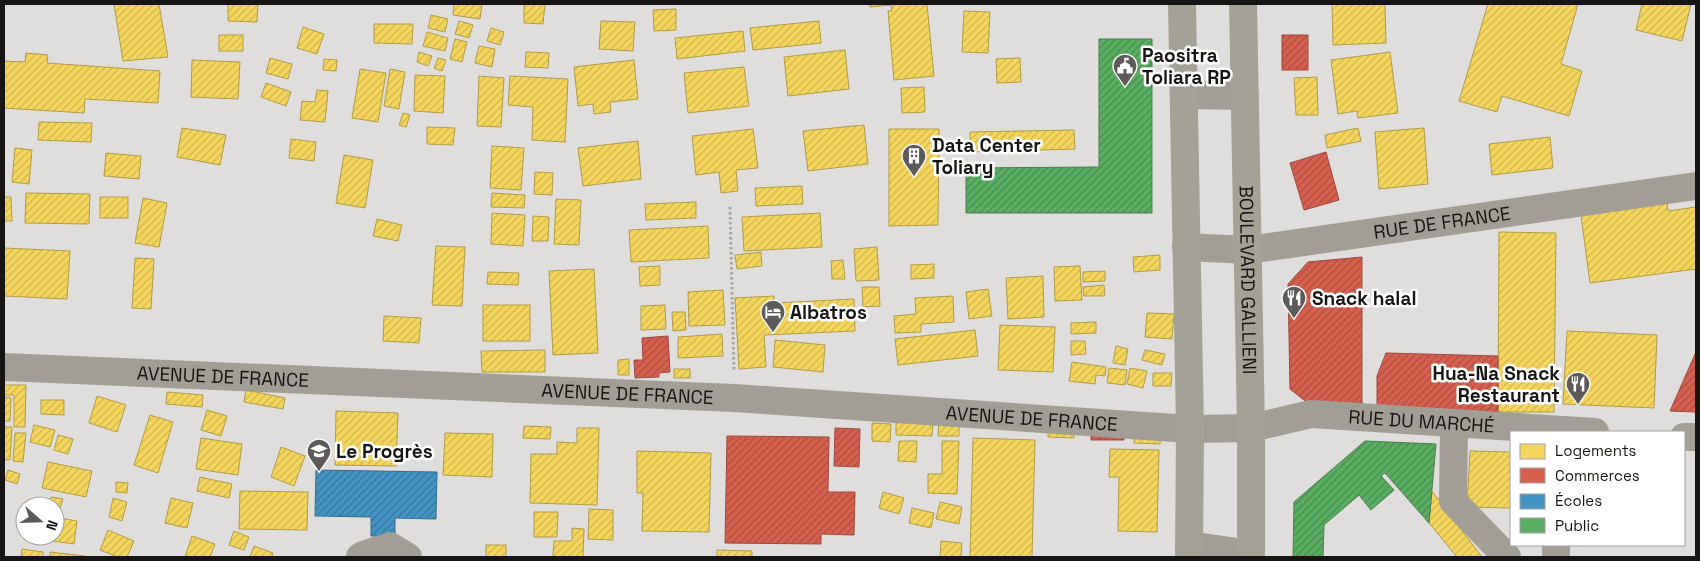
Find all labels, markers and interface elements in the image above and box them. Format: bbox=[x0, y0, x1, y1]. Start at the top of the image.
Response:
place label: Paositra Toliara RP bbox=[1142, 43, 1231, 90]
public building icon: Paositra Toliara RP bbox=[1112, 53, 1138, 87]
place label: Data Center Toliary bbox=[932, 133, 1041, 180]
building icon: Data Center Toliary bbox=[901, 143, 927, 177]
street label: BOULEVARD GALLIENI bbox=[1234, 185, 1262, 375]
street label: RUE DE FRANCE bbox=[1372, 200, 1512, 244]
restaurant icon: Snack halal bbox=[1281, 285, 1307, 319]
place label: Snack halal bbox=[1312, 286, 1416, 311]
hotel icon: Albatros bbox=[760, 299, 786, 333]
place label: Albatros bbox=[790, 300, 867, 325]
street label: AVENUE DE FRANCE bbox=[136, 360, 309, 392]
place label: Hua-Na Snack Restaurant bbox=[1432, 361, 1560, 408]
restaurant icon: Hua-Na Snack Restaurant bbox=[1565, 371, 1591, 405]
street label: AVENUE DE FRANCE bbox=[541, 377, 714, 410]
street label: AVENUE DE FRANCE bbox=[945, 400, 1118, 437]
street label: RUE DU MARCHÉ bbox=[1348, 404, 1495, 438]
legend bbox=[1510, 431, 1685, 546]
school or university icon: Le Progrès bbox=[306, 438, 332, 472]
place label: Le Progrès bbox=[336, 439, 433, 464]
text: Logements bbox=[1555, 441, 1637, 460]
text: Commerces bbox=[1555, 466, 1640, 485]
text: Écoles bbox=[1555, 491, 1602, 510]
north arrow bbox=[15, 496, 65, 546]
text: Public bbox=[1555, 516, 1599, 535]
text: N bbox=[42, 518, 62, 533]

